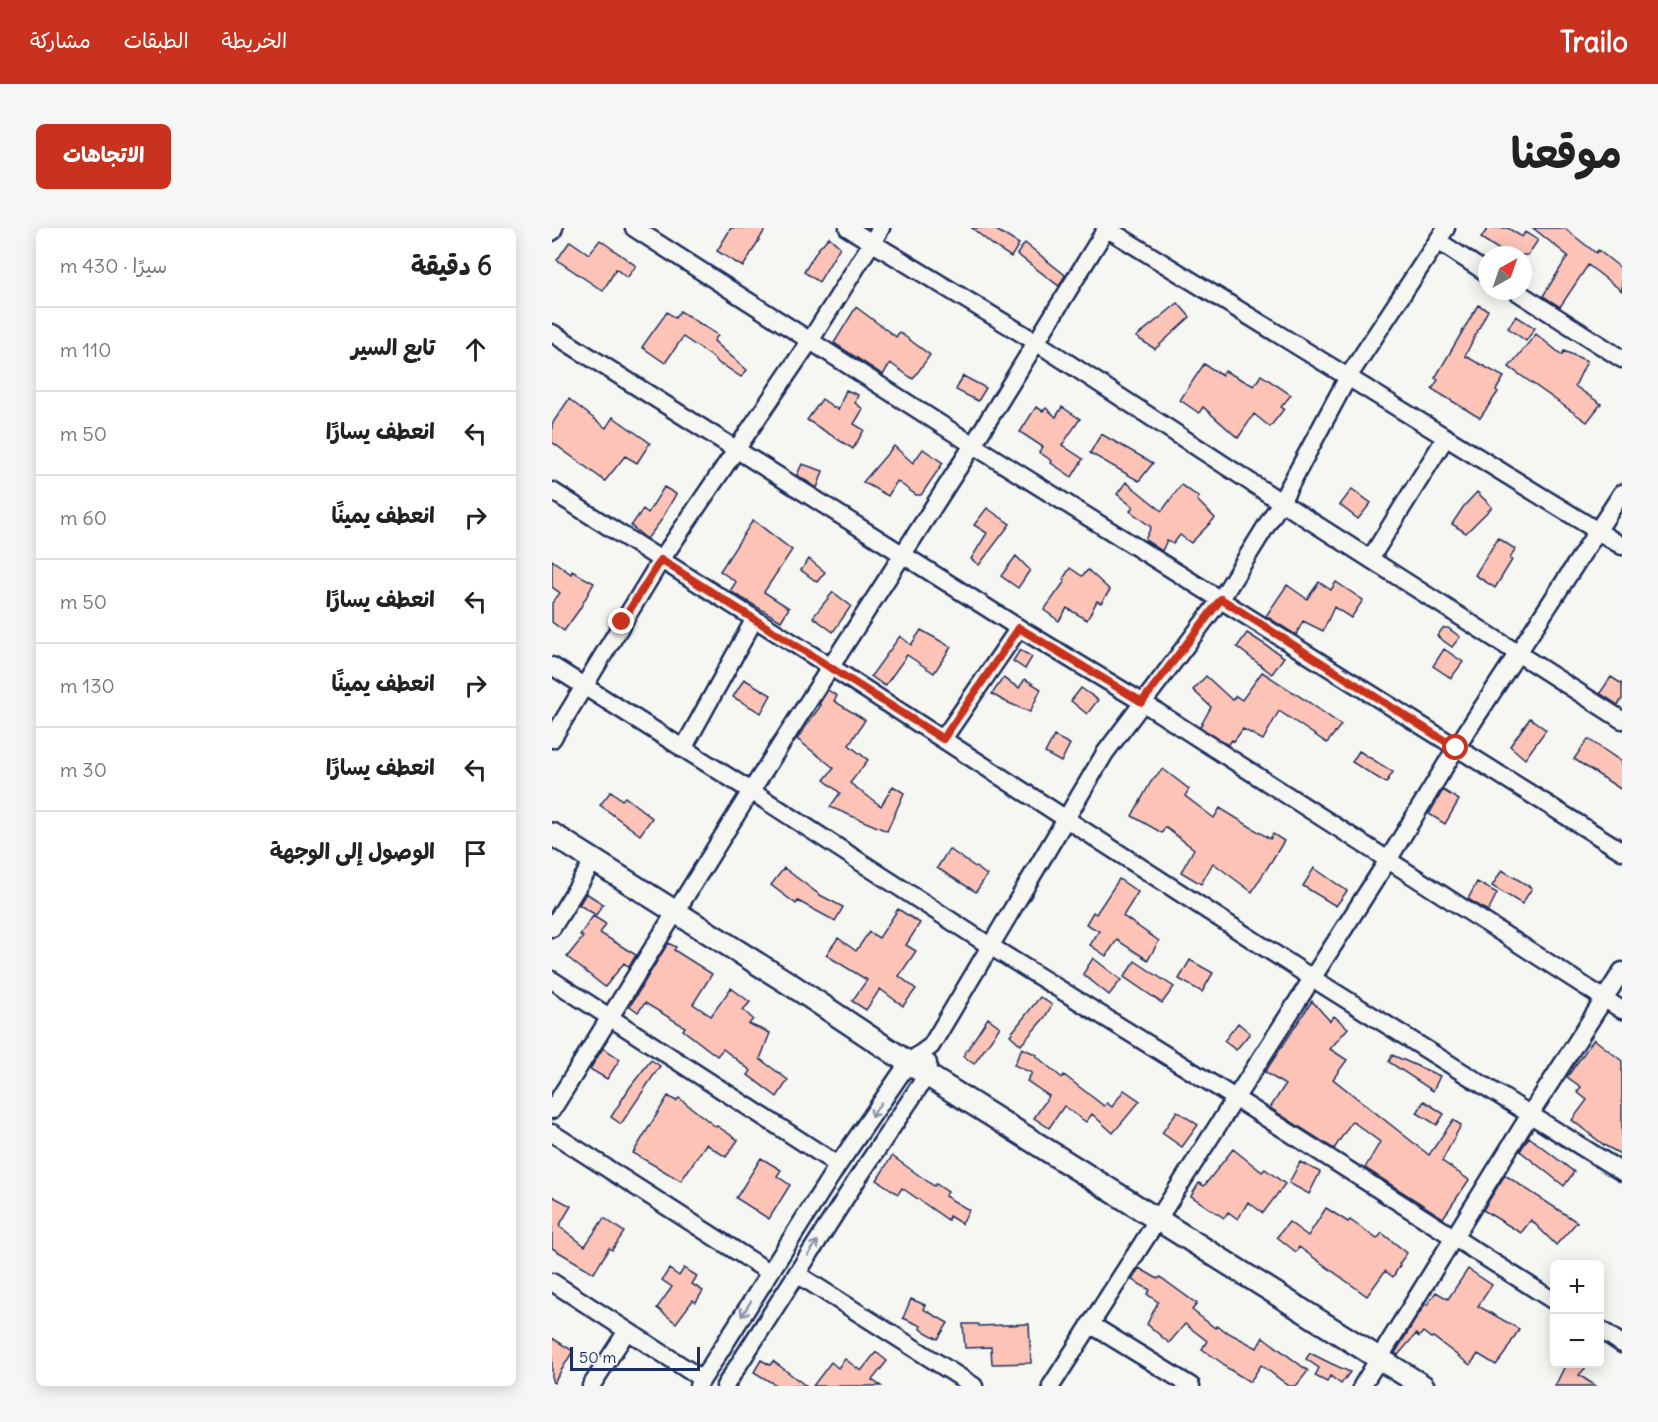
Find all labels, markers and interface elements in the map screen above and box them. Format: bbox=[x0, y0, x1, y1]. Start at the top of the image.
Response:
text: Trailo bbox=[1560, 24, 1628, 60]
text: مشاركة bbox=[30, 27, 91, 54]
text: الطبقات bbox=[124, 27, 189, 54]
text: الخريطة bbox=[222, 27, 287, 54]
button: الاتجاهات bbox=[36, 124, 171, 189]
text: موقعنا bbox=[1511, 127, 1622, 179]
north arrow bbox=[1478, 246, 1532, 300]
text: 6 دقيقة bbox=[411, 249, 492, 282]
text: سيرًا · 430 m bbox=[60, 253, 167, 278]
text: تابع السير bbox=[351, 333, 435, 361]
icon: ahead bbox=[459, 333, 492, 366]
text: 110 m bbox=[60, 337, 111, 362]
text: انعطف يسارًا bbox=[326, 417, 435, 445]
icon: left bbox=[459, 417, 492, 450]
text: 50 m bbox=[60, 421, 107, 446]
text: انعطف يمينًا bbox=[332, 501, 435, 529]
icon: right bbox=[459, 501, 492, 534]
text: 60 m bbox=[60, 505, 107, 530]
text: انعطف يسارًا bbox=[326, 585, 435, 613]
icon: left bbox=[459, 585, 492, 618]
text: 50 m bbox=[60, 589, 107, 614]
route end bbox=[608, 608, 634, 634]
text: انعطف يمينًا bbox=[332, 669, 435, 697]
icon: right bbox=[459, 669, 492, 702]
text: 130 m bbox=[60, 673, 115, 698]
route start bbox=[1442, 734, 1468, 760]
text: انعطف يسارًا bbox=[326, 753, 435, 781]
icon: left bbox=[459, 753, 492, 786]
text: 30 m bbox=[60, 757, 107, 782]
text: الوصول إلى الوجهة bbox=[270, 837, 435, 865]
icon: arrive bbox=[459, 837, 492, 870]
one-way arrow bbox=[870, 1102, 882, 1118]
one-way arrow bbox=[808, 1240, 820, 1257]
map controls bbox=[1550, 1260, 1604, 1368]
button: + bbox=[1550, 1260, 1604, 1314]
one-way arrow bbox=[739, 1300, 751, 1317]
button: − bbox=[1550, 1314, 1604, 1368]
scale bar bbox=[570, 1344, 700, 1372]
text: 50 m bbox=[579, 1347, 617, 1367]

